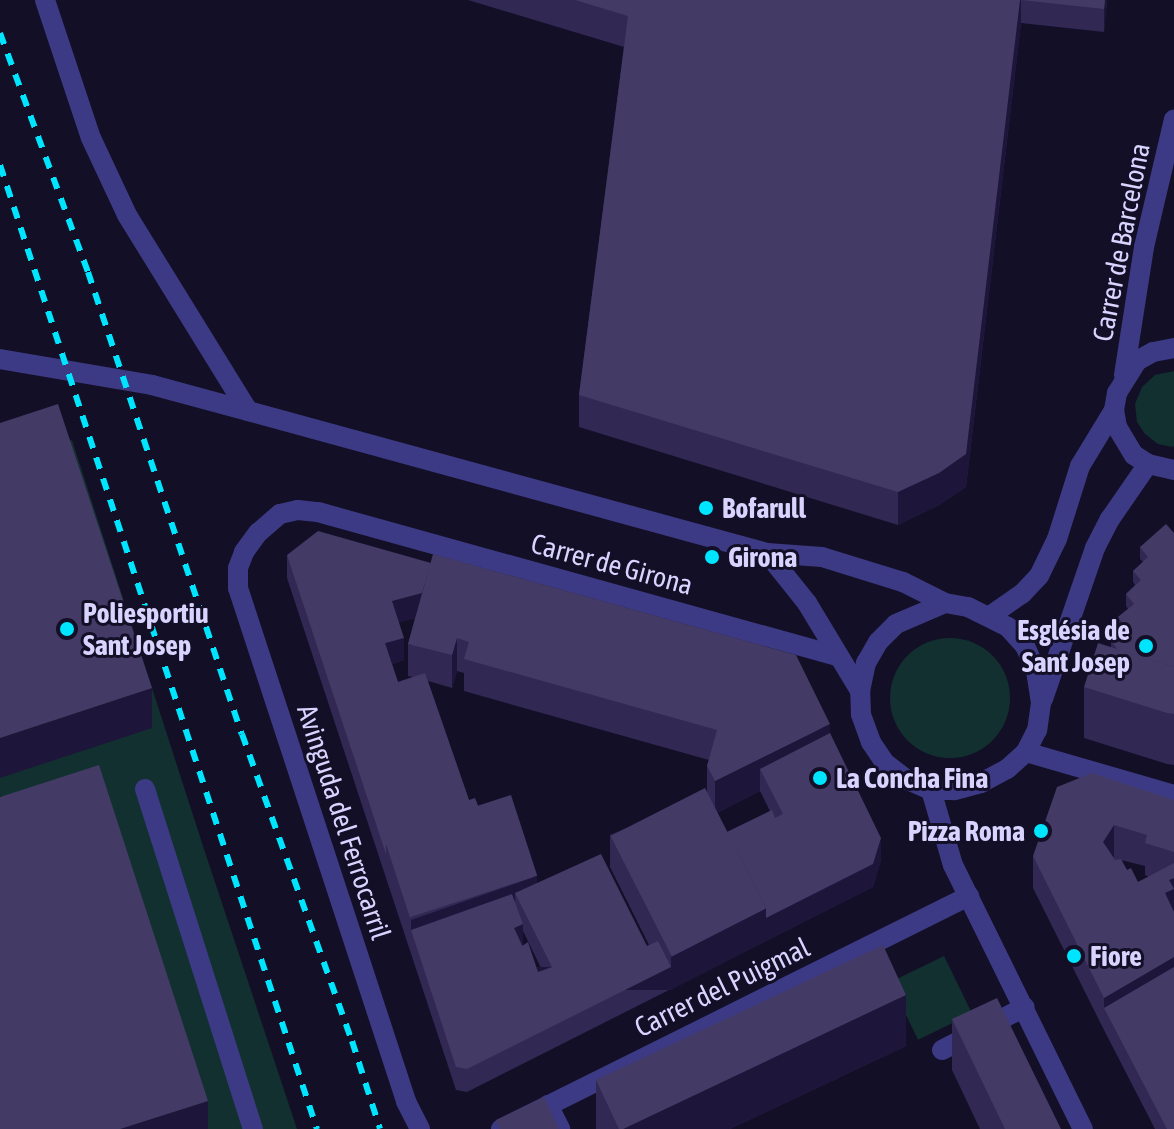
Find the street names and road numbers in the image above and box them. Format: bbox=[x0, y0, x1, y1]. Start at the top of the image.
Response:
street label: Carrer de Barcelona bbox=[1085, 140, 1157, 344]
street label: Carrer de Girona bbox=[527, 526, 697, 602]
street label: Avinguda del Ferrocarril bbox=[290, 700, 398, 944]
street label: Carrer del Puigmal bbox=[629, 930, 815, 1044]

